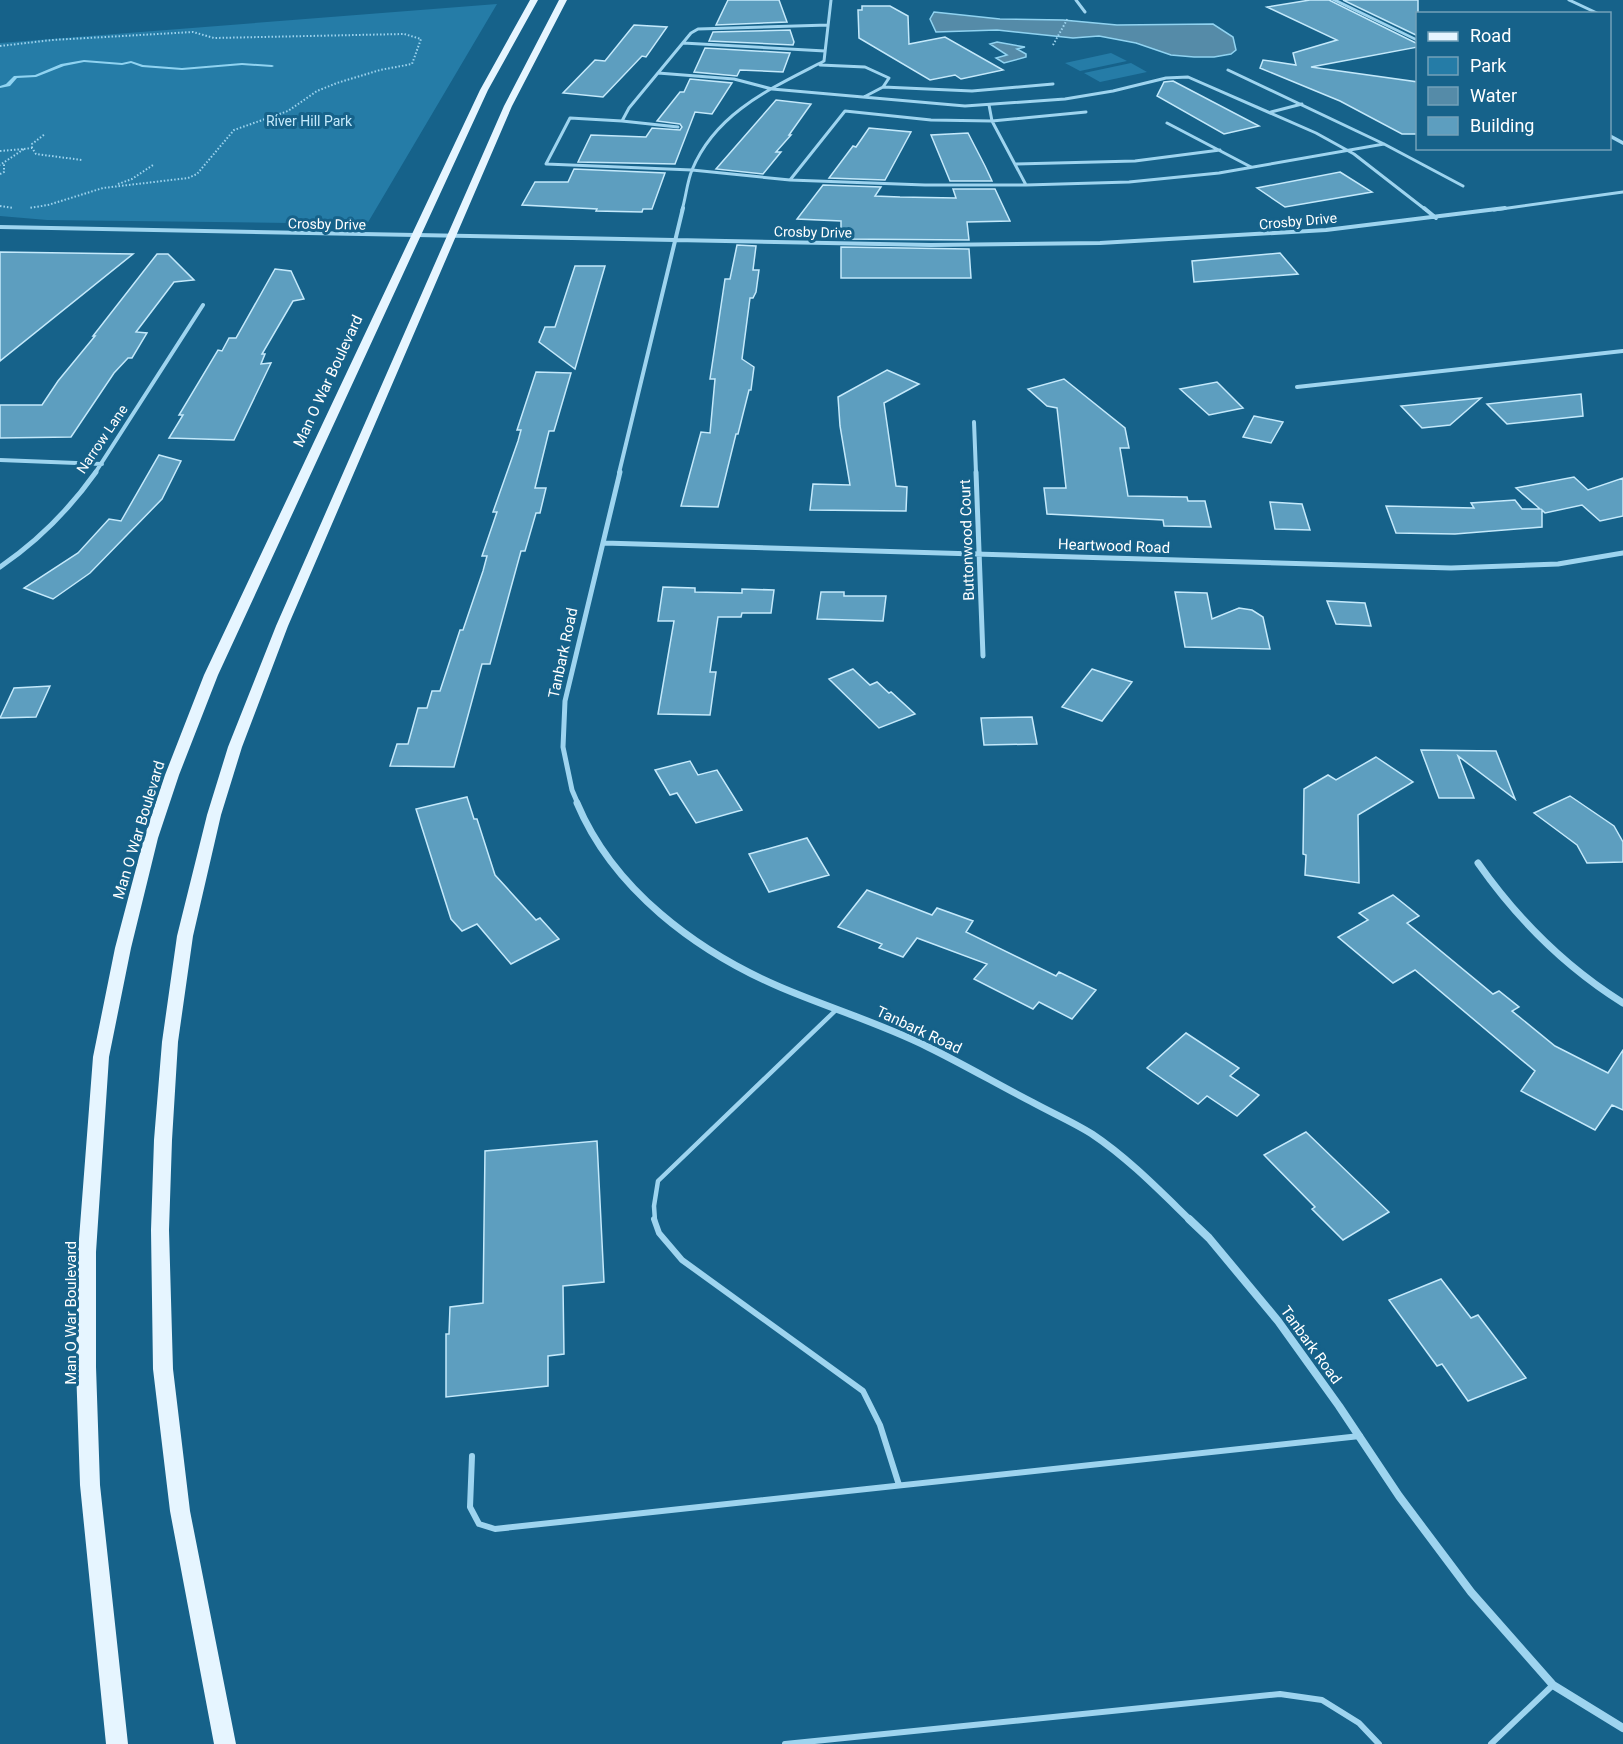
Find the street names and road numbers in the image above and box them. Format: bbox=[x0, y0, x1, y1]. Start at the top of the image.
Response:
street label: Crosby Drive bbox=[1258, 210, 1338, 232]
street label: Crosby Drive bbox=[288, 215, 366, 233]
street label: Crosby Drive bbox=[774, 223, 852, 241]
street label: Man O War Boulevard bbox=[289, 312, 367, 450]
street label: Narrow Lane bbox=[73, 402, 131, 476]
street label: Buttonwood Court bbox=[956, 479, 978, 601]
street label: Heartwood Road bbox=[1058, 535, 1170, 557]
street label: Tanbark Road bbox=[545, 606, 581, 700]
street label: Man O War Boulevard bbox=[109, 759, 169, 901]
street label: Tanbark Road bbox=[874, 1002, 964, 1058]
street label: Man O War Boulevard bbox=[62, 1241, 80, 1385]
street label: Tanbark Road bbox=[1277, 1303, 1345, 1387]

